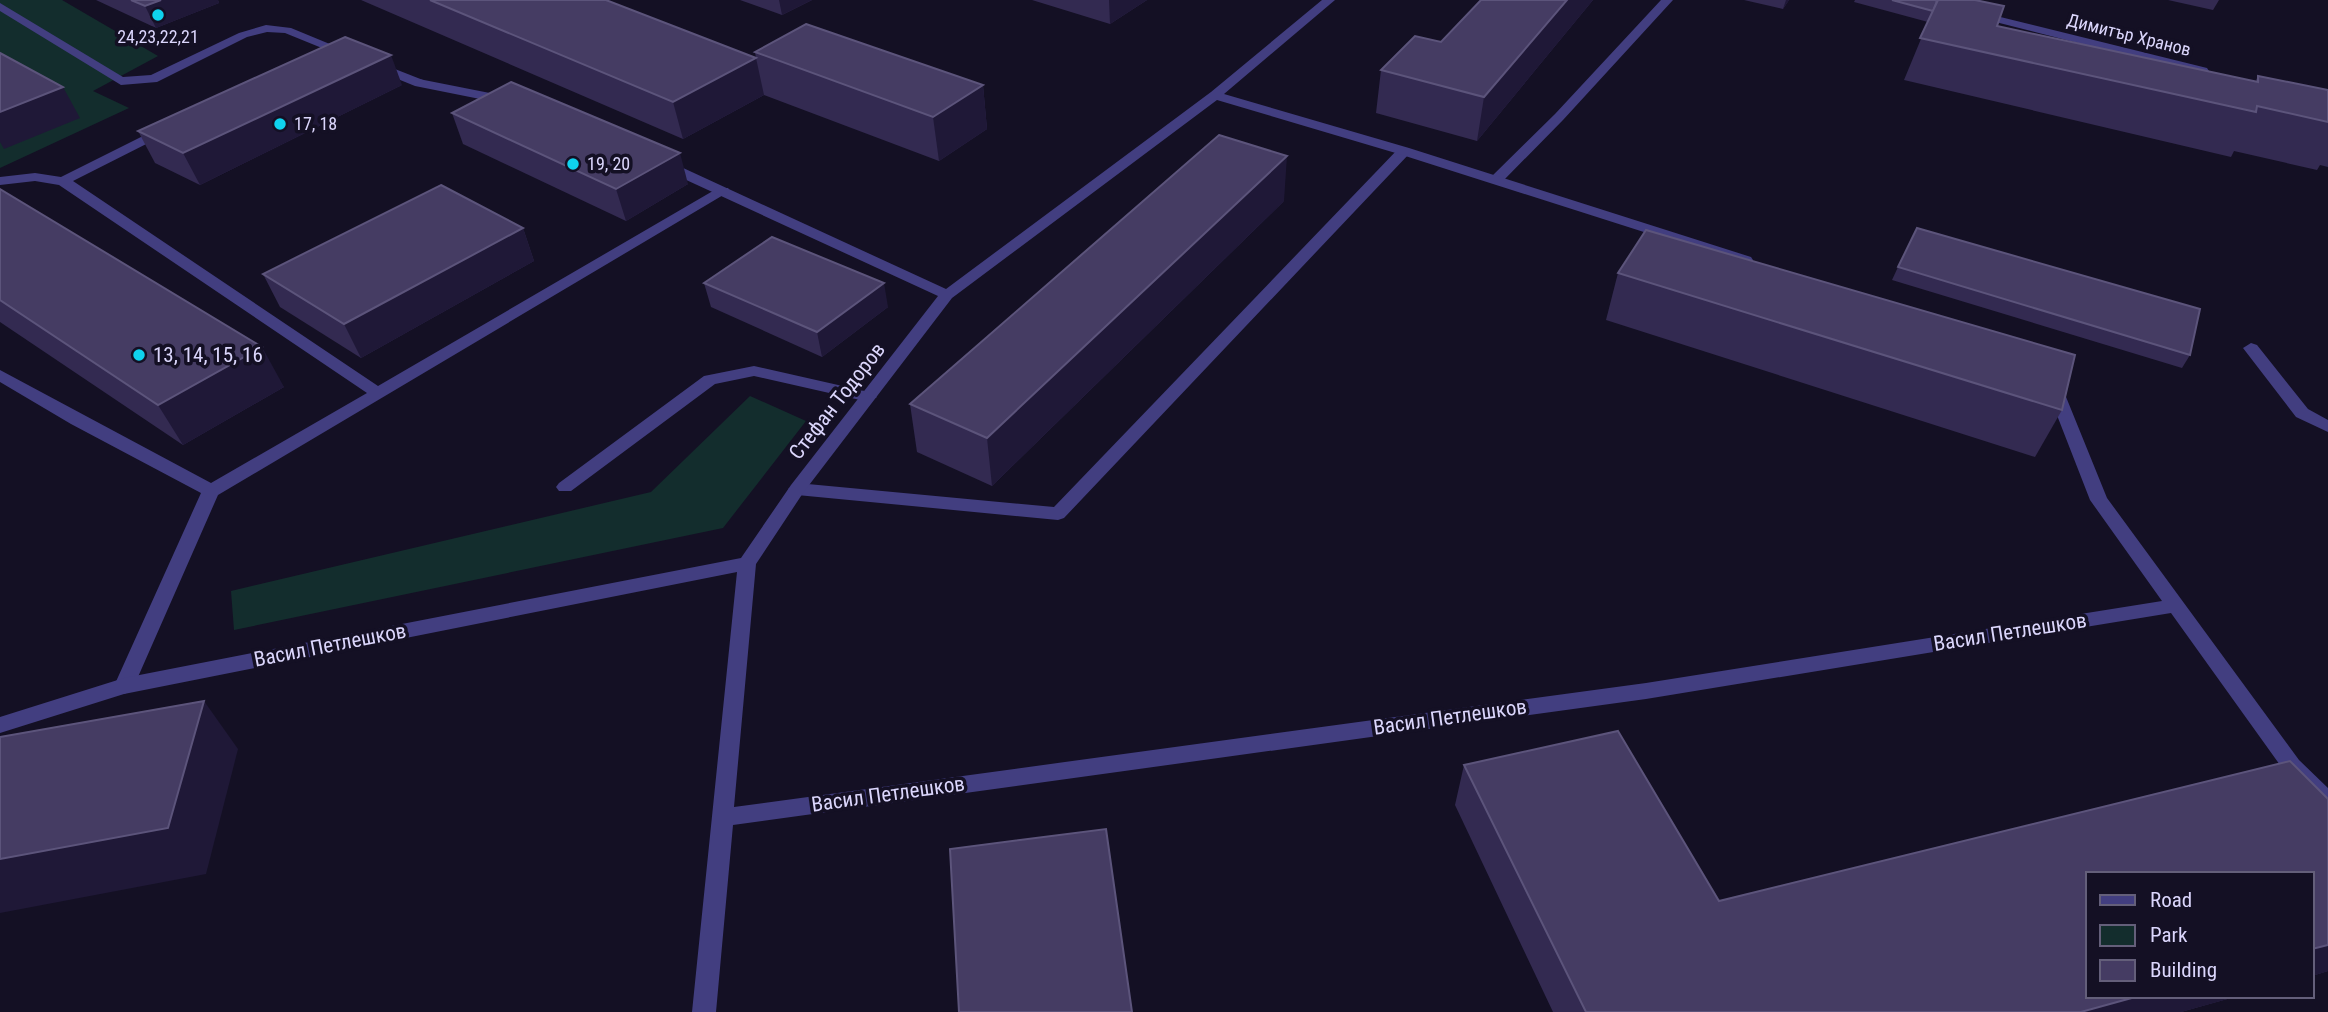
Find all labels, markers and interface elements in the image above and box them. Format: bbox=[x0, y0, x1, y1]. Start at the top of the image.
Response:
marker: 24,23,22,21 bbox=[150, 7, 166, 23]
street label: Димитър Хранов bbox=[2065, 9, 2193, 60]
place label: 24,23,22,21 bbox=[117, 26, 199, 47]
place label: 17, 18 bbox=[294, 113, 337, 134]
marker: 17, 18 bbox=[272, 116, 288, 132]
place label: 19, 20 bbox=[587, 153, 630, 174]
marker: 19, 20 bbox=[565, 156, 581, 172]
street label: Стефан Тодоров bbox=[784, 338, 890, 464]
place label: 13, 14, 15, 16 bbox=[153, 343, 263, 367]
marker: 13, 14, 15, 16 bbox=[131, 347, 147, 363]
street label: Васил Петлешков bbox=[1932, 608, 2088, 656]
street label: Васил Петлешков bbox=[252, 618, 408, 672]
street label: Васил Петлешков bbox=[1372, 694, 1528, 740]
street label: Васил Петлешков bbox=[810, 771, 966, 817]
legend bbox=[2086, 872, 2314, 998]
text: Road bbox=[2150, 888, 2192, 912]
text: Park bbox=[2150, 923, 2188, 947]
text: Building bbox=[2150, 958, 2217, 982]

